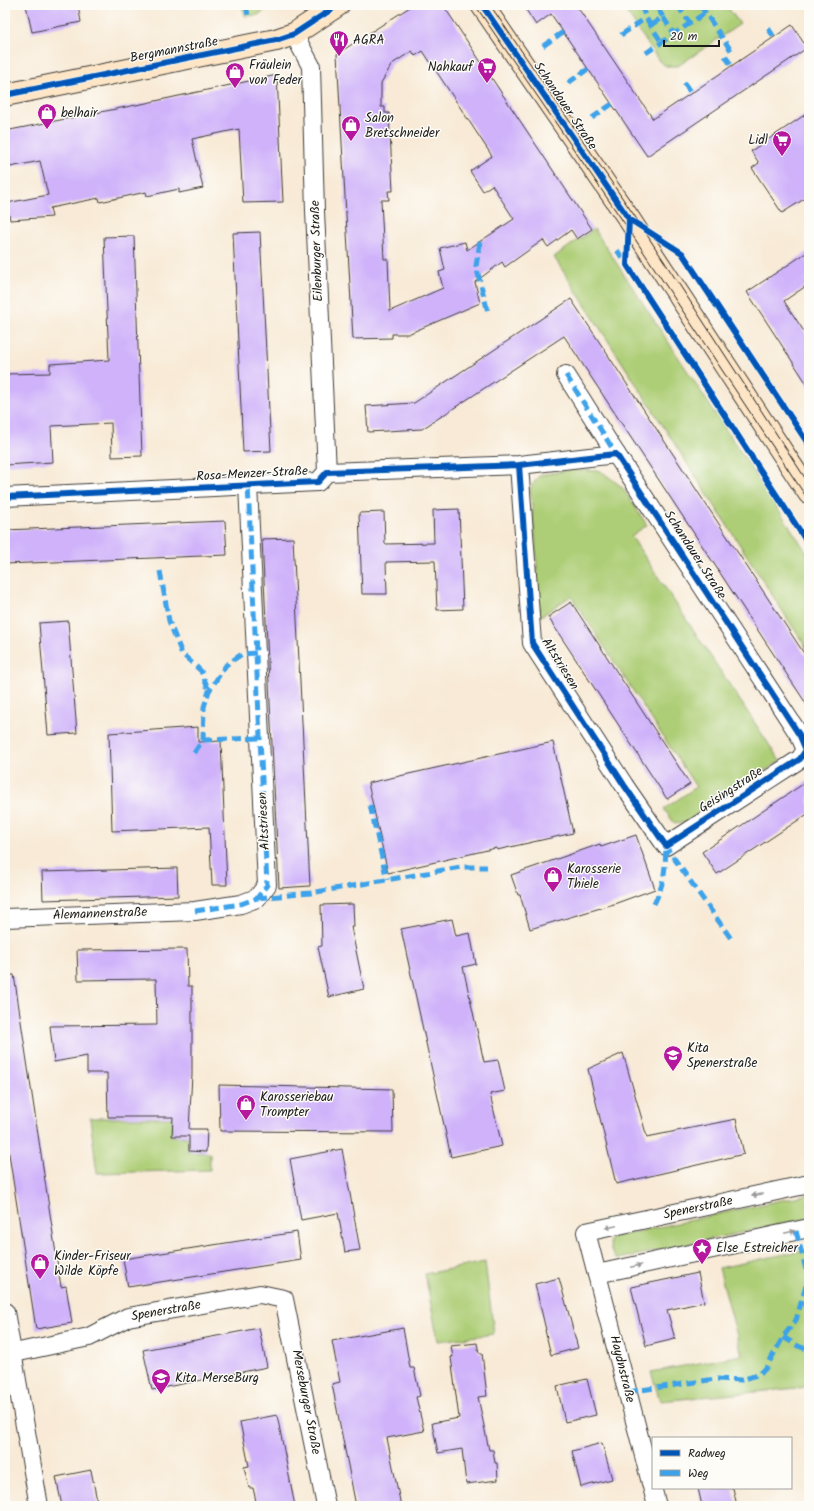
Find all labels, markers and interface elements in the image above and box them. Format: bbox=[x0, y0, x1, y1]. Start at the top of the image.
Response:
scale bar bbox=[664, 22, 719, 48]
text: 20 m bbox=[670, 27, 698, 46]
restaurant icon: AGRA bbox=[328, 29, 350, 57]
place label: AGRA bbox=[353, 30, 384, 51]
street label: Bergmannstraße bbox=[128, 31, 220, 69]
place label: Fräulein von Feder bbox=[249, 55, 303, 91]
supermarket icon: Nahkauf bbox=[476, 56, 498, 84]
place label: Nahkauf bbox=[428, 57, 474, 78]
street label: Schandauer Straße bbox=[528, 58, 602, 155]
shop icon: Fräulein von Feder bbox=[224, 61, 246, 89]
shop icon: belhair bbox=[36, 102, 58, 130]
place label: belhair bbox=[61, 103, 98, 124]
place label: Salon Bretschneider bbox=[365, 108, 440, 144]
shop icon: Salon Bretschneider bbox=[340, 114, 362, 142]
supermarket icon: Lidl bbox=[771, 129, 793, 157]
place label: Lidl bbox=[748, 130, 768, 151]
street label: Eilenburger Straße bbox=[305, 200, 329, 302]
street label: Rosa-Menzer-Straße bbox=[196, 461, 308, 487]
street label: Schandauer Straße bbox=[658, 506, 732, 604]
street label: Altstriesen bbox=[536, 634, 584, 694]
street label: Geisingstraße bbox=[695, 761, 767, 819]
street label: Altstriesen bbox=[252, 791, 276, 851]
place label: Karosserie Thiele bbox=[567, 859, 621, 895]
shop icon: Karosserie Thiele bbox=[542, 865, 564, 893]
street label: Alemannenstraße bbox=[52, 902, 148, 926]
place label: Kita Spenerstraße bbox=[687, 1038, 758, 1074]
school or university icon: Kita Spenerstraße bbox=[662, 1044, 684, 1072]
place label: Karosseriebau Trompter bbox=[260, 1087, 334, 1123]
shop icon: Karosseriebau Trompter bbox=[235, 1093, 257, 1121]
street label: Spenerstraße bbox=[661, 1190, 735, 1226]
one-way arrow bbox=[751, 1193, 763, 1199]
one-way arrow bbox=[605, 1224, 617, 1230]
one-way arrow bbox=[784, 1229, 796, 1235]
place icon: Else Estreicher bbox=[691, 1237, 713, 1265]
place label: Else Estreicher bbox=[716, 1238, 798, 1259]
place label: Kinder-Friseur Wilde Köpfe bbox=[54, 1246, 131, 1282]
shop icon: Kinder-Friseur Wilde Köpfe bbox=[29, 1252, 51, 1280]
one-way arrow bbox=[629, 1262, 642, 1268]
street label: Spenerstraße bbox=[129, 1295, 203, 1327]
street label: Haydnstraße bbox=[603, 1333, 641, 1405]
street label: Merseburger Straße bbox=[286, 1348, 326, 1456]
school or university icon: Kita MerseBurg bbox=[150, 1367, 172, 1395]
place label: Kita MerseBurg bbox=[175, 1368, 259, 1389]
legend bbox=[652, 1437, 792, 1489]
text: Radweg bbox=[688, 1444, 726, 1463]
text: Weg bbox=[688, 1464, 709, 1483]

